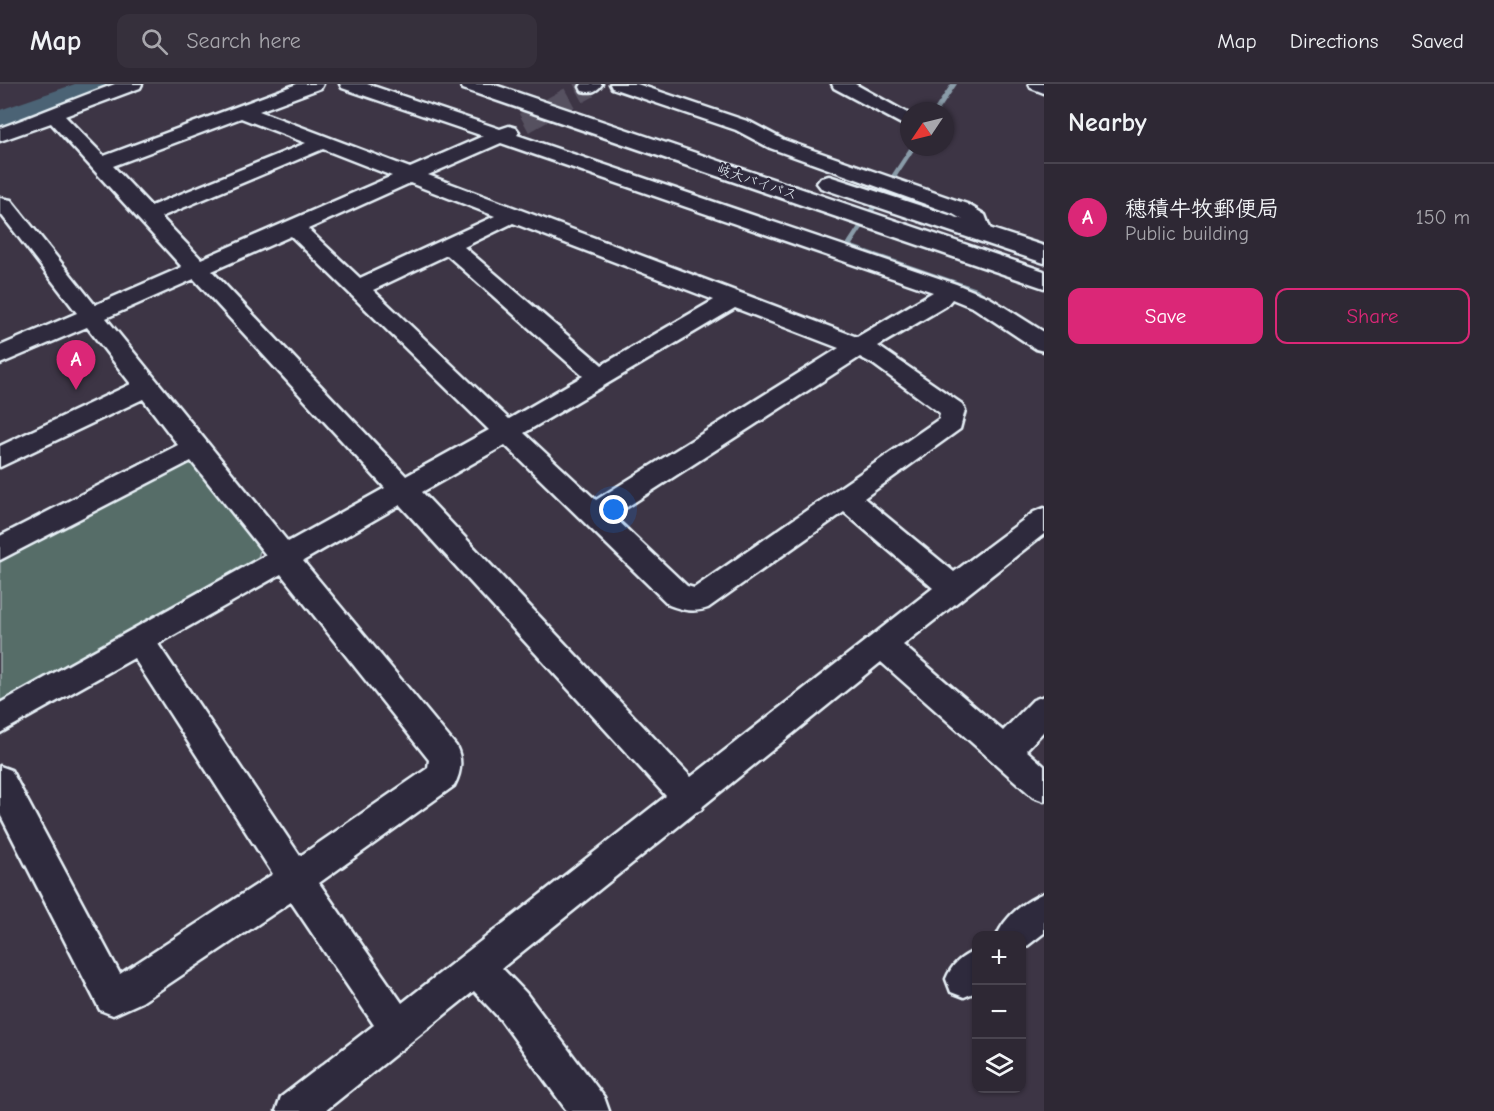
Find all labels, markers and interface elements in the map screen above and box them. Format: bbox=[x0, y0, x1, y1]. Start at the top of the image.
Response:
search box bbox=[117, 14, 537, 68]
text: Map bbox=[30, 25, 81, 57]
icon: search bbox=[138, 25, 171, 58]
text: Search here bbox=[186, 28, 301, 54]
text: Map bbox=[1217, 29, 1257, 53]
text: Directions bbox=[1290, 29, 1379, 53]
text: Saved bbox=[1412, 29, 1464, 53]
north arrow bbox=[900, 102, 954, 156]
text: Nearby bbox=[1068, 108, 1147, 138]
street label: 岐大バイパス bbox=[715, 160, 799, 204]
text: 穂積牛牧郵便局 bbox=[1125, 196, 1279, 222]
text: A bbox=[1082, 206, 1093, 229]
text: 150 m bbox=[1416, 206, 1470, 229]
text: Public building bbox=[1125, 222, 1249, 245]
button: Save bbox=[1068, 288, 1263, 344]
button: Share bbox=[1275, 288, 1470, 344]
pin: A bbox=[56, 340, 96, 390]
your location bbox=[599, 495, 628, 524]
map controls bbox=[972, 931, 1026, 1093]
button: + bbox=[972, 931, 1026, 985]
button: − bbox=[972, 985, 1026, 1039]
button: layers bbox=[972, 1039, 1026, 1093]

